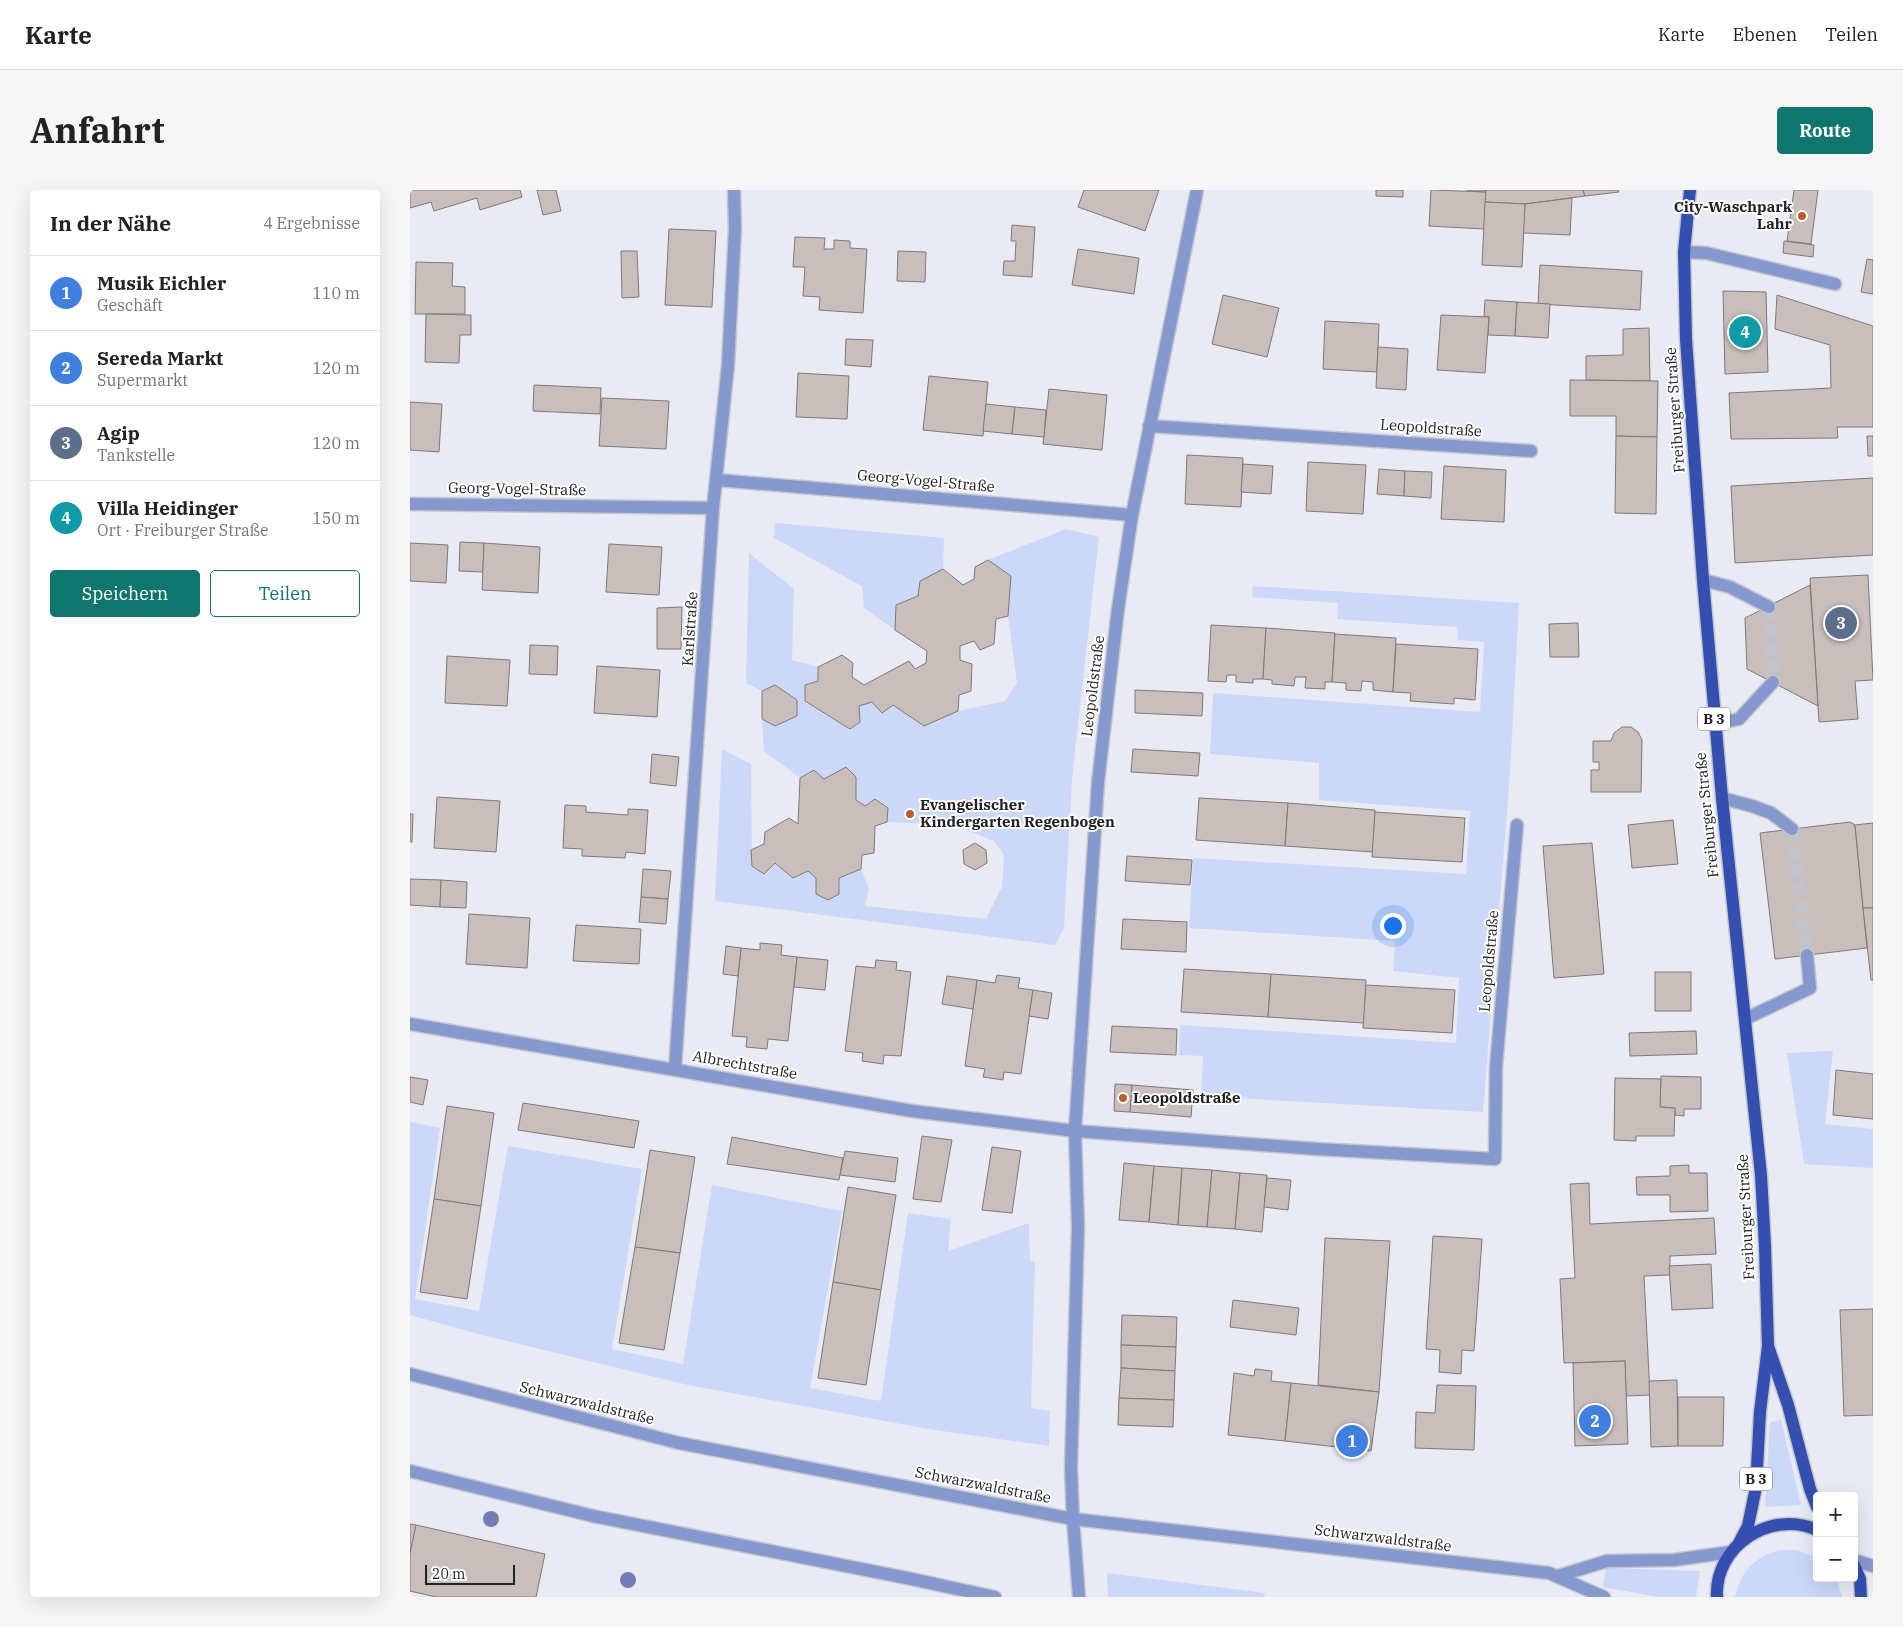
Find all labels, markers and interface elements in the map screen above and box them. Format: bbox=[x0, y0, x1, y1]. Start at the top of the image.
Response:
text: Karte bbox=[25, 19, 92, 51]
text: Karte bbox=[1658, 23, 1704, 46]
text: Ebenen bbox=[1732, 23, 1797, 46]
text: Teilen bbox=[1825, 23, 1878, 46]
text: Anfahrt bbox=[30, 107, 164, 153]
button: Route bbox=[1777, 107, 1873, 154]
place label: City-Waschpark Lahr bbox=[1674, 197, 1793, 233]
text: In der Nähe bbox=[50, 209, 171, 237]
marker: City-Waschpark Lahr bbox=[1796, 210, 1808, 222]
text: 4 Ergebnisse bbox=[263, 213, 360, 233]
text: Musik Eichler bbox=[97, 271, 226, 295]
text: 1 bbox=[61, 283, 71, 303]
text: 110 m bbox=[312, 283, 360, 303]
text: Geschäft bbox=[97, 295, 163, 315]
pin: 4 bbox=[1729, 313, 1761, 351]
text: Sereda Markt bbox=[97, 346, 223, 370]
street label: Freiburger Straße bbox=[1661, 346, 1688, 474]
text: 2 bbox=[61, 358, 71, 378]
text: 120 m bbox=[312, 358, 360, 378]
text: Supermarkt bbox=[97, 370, 188, 390]
street label: Leopoldstraße bbox=[1380, 414, 1482, 441]
text: Agip bbox=[97, 421, 140, 445]
text: 3 bbox=[61, 433, 71, 453]
text: 120 m bbox=[312, 433, 360, 453]
text: Tankstelle bbox=[97, 445, 175, 465]
street label: Georg-Vogel-Straße bbox=[856, 465, 996, 496]
street label: Georg-Vogel-Straße bbox=[448, 478, 586, 499]
text: Villa Heidinger bbox=[97, 496, 238, 520]
text: 4 bbox=[61, 508, 71, 528]
text: 150 m bbox=[312, 508, 360, 528]
text: Ort · Freiburger Straße bbox=[97, 520, 269, 540]
button: Speichern bbox=[50, 570, 200, 617]
button: Teilen bbox=[210, 570, 360, 617]
street label: Karlstraße bbox=[677, 591, 702, 667]
pin: 3 bbox=[1825, 604, 1857, 642]
street label: Leopoldstraße bbox=[1077, 634, 1108, 738]
road number: B 3 bbox=[1698, 708, 1730, 730]
street label: Freiburger Straße bbox=[1690, 751, 1723, 879]
place label: Evangelischer Kindergarten Regenbogen bbox=[920, 795, 1115, 831]
marker: Evangelischer Kindergarten Regenbogen bbox=[904, 808, 916, 820]
street label: Leopoldstraße bbox=[1475, 909, 1502, 1013]
your location bbox=[1380, 913, 1406, 939]
street label: Albrechtstraße bbox=[691, 1046, 799, 1083]
place label: Leopoldstraße bbox=[1133, 1088, 1240, 1107]
marker: Leopoldstraße bbox=[1117, 1092, 1129, 1104]
street label: Freiburger Straße bbox=[1733, 1154, 1758, 1281]
street label: Schwarzwaldstraße bbox=[518, 1377, 656, 1428]
pin: 2 bbox=[1579, 1402, 1611, 1440]
pin: 1 bbox=[1336, 1422, 1368, 1460]
street label: Schwarzwaldstraße bbox=[913, 1462, 1053, 1507]
road number: B 3 bbox=[1740, 1468, 1772, 1490]
map controls bbox=[1813, 1492, 1858, 1582]
button: + bbox=[1813, 1492, 1858, 1537]
street label: Schwarzwaldstraße bbox=[1313, 1520, 1453, 1555]
button: − bbox=[1813, 1537, 1858, 1582]
scale bar bbox=[425, 1562, 515, 1585]
text: 20 m bbox=[432, 1565, 465, 1583]

